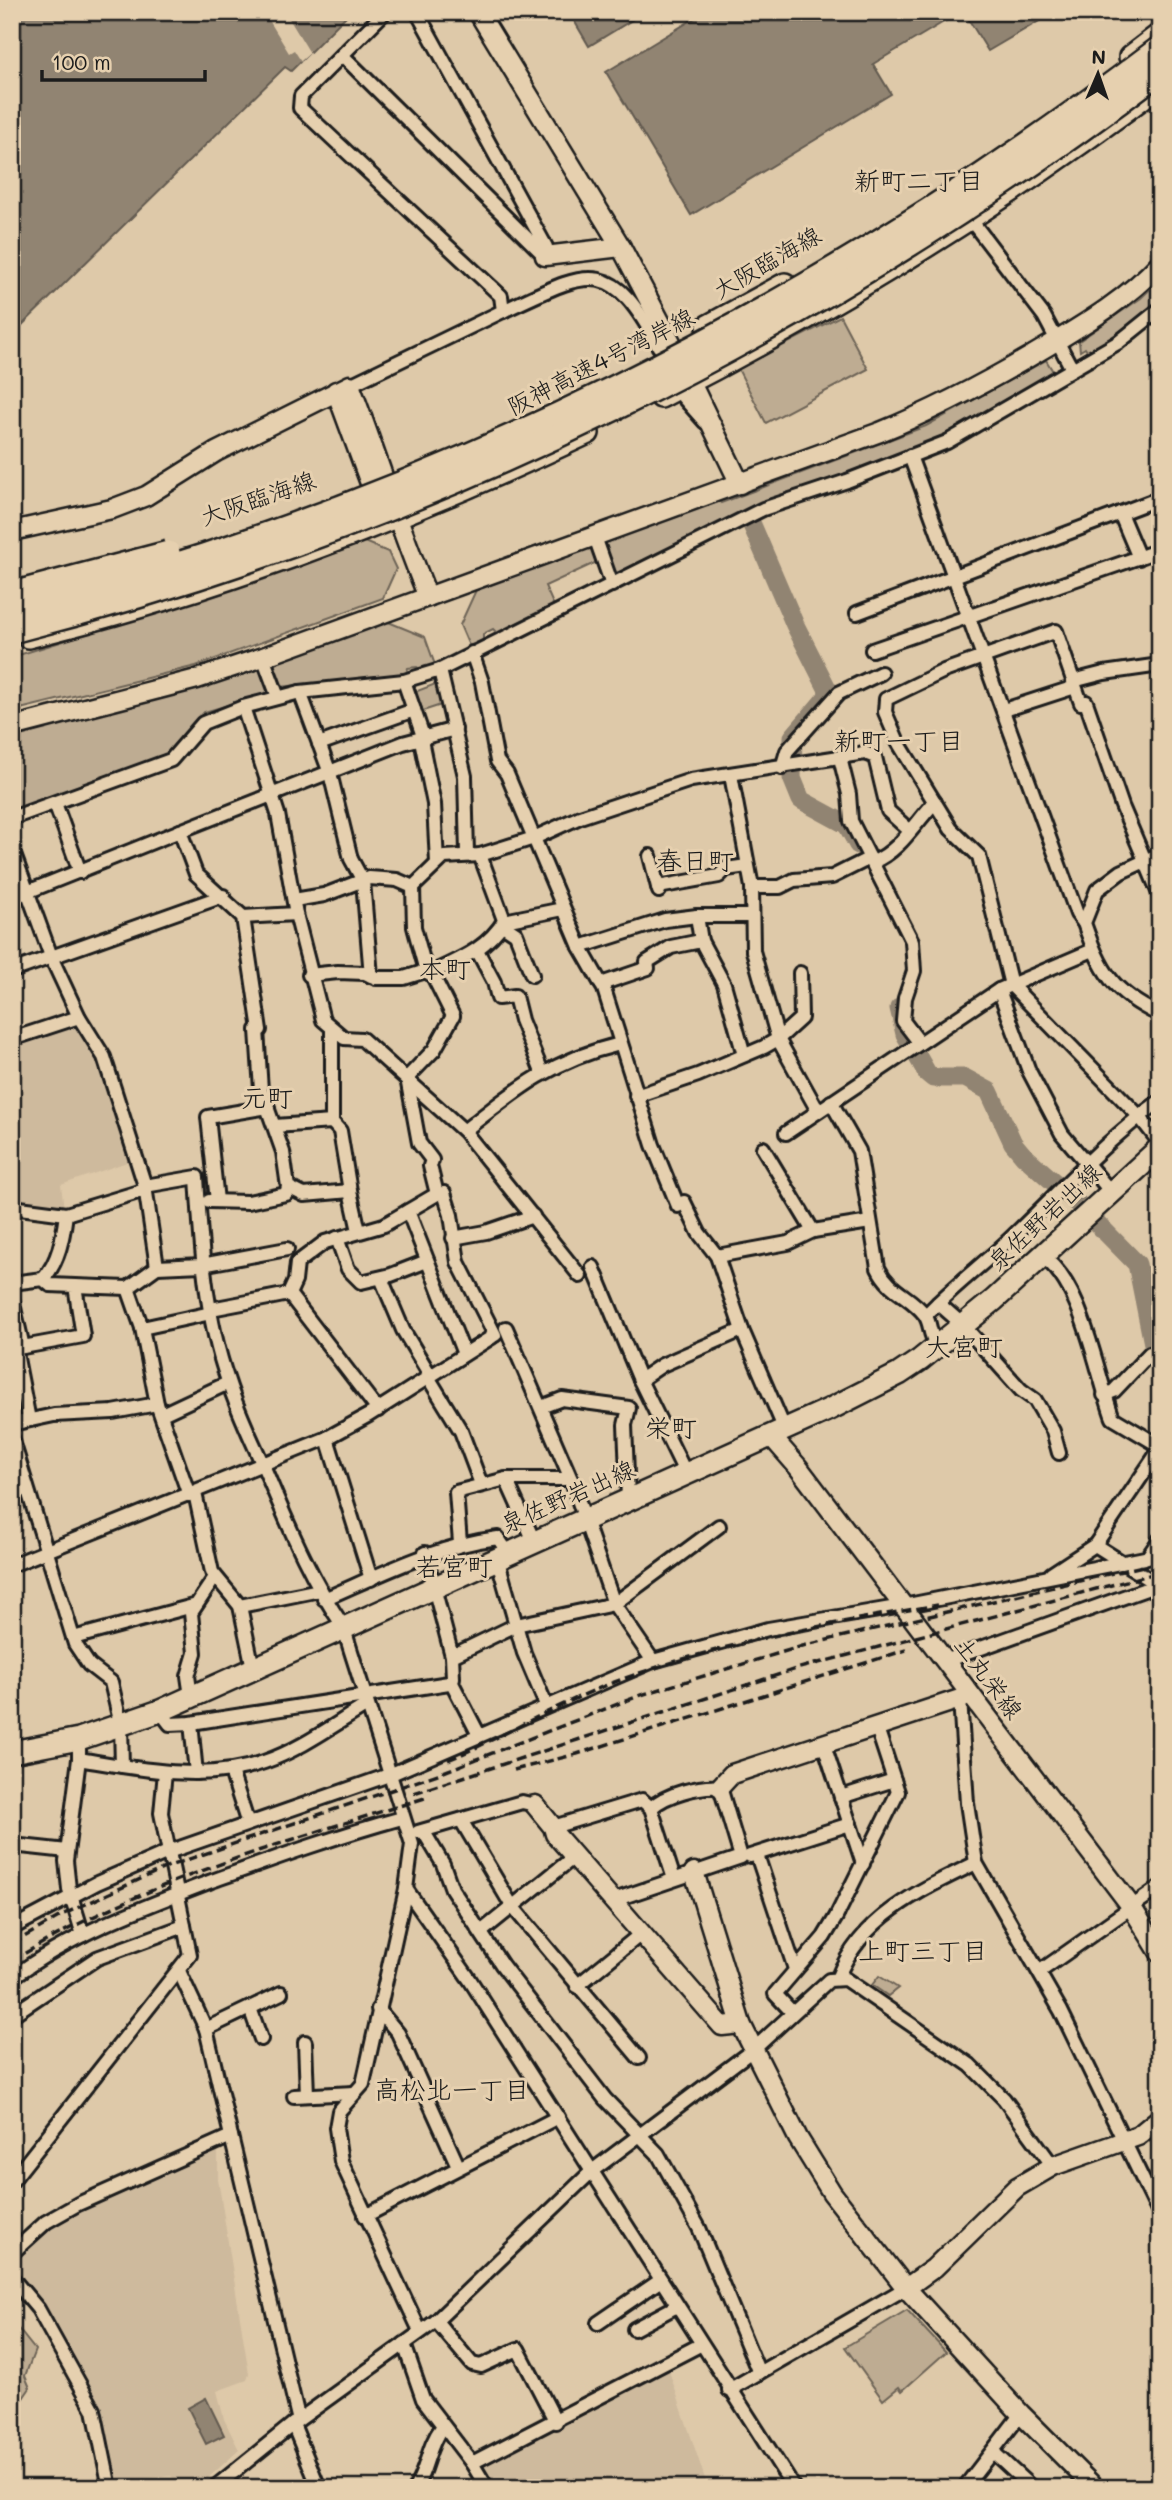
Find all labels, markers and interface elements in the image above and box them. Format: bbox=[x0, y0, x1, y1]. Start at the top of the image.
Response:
scale bar bbox=[42, 38, 205, 82]
north arrow bbox=[1064, 38, 1134, 108]
text: N bbox=[1091, 44, 1106, 69]
text: 100 m bbox=[52, 48, 111, 75]
district label: 新町二丁目 bbox=[854, 163, 984, 197]
street label: 大阪臨海線 bbox=[707, 218, 826, 305]
street label: 阪神高速4号湾岸線 bbox=[501, 300, 699, 421]
street label: 大阪臨海線 bbox=[196, 463, 319, 532]
district label: 新町一丁目 bbox=[834, 723, 964, 757]
district label: 春日町 bbox=[656, 843, 734, 877]
district label: 本町 bbox=[419, 951, 471, 985]
district label: 元町 bbox=[241, 1080, 293, 1114]
street label: 泉佐野岩出線 bbox=[981, 1155, 1107, 1276]
district label: 大宮町 bbox=[925, 1329, 1003, 1363]
district label: 栄町 bbox=[645, 1410, 697, 1444]
street label: 泉佐野岩出線 bbox=[495, 1452, 639, 1539]
district label: 若宮町 bbox=[415, 1549, 493, 1583]
street label: 土丸栄線 bbox=[948, 1629, 1030, 1725]
district label: 上町三丁目 bbox=[858, 1933, 988, 1967]
district label: 高松北一丁目 bbox=[374, 2072, 530, 2106]

